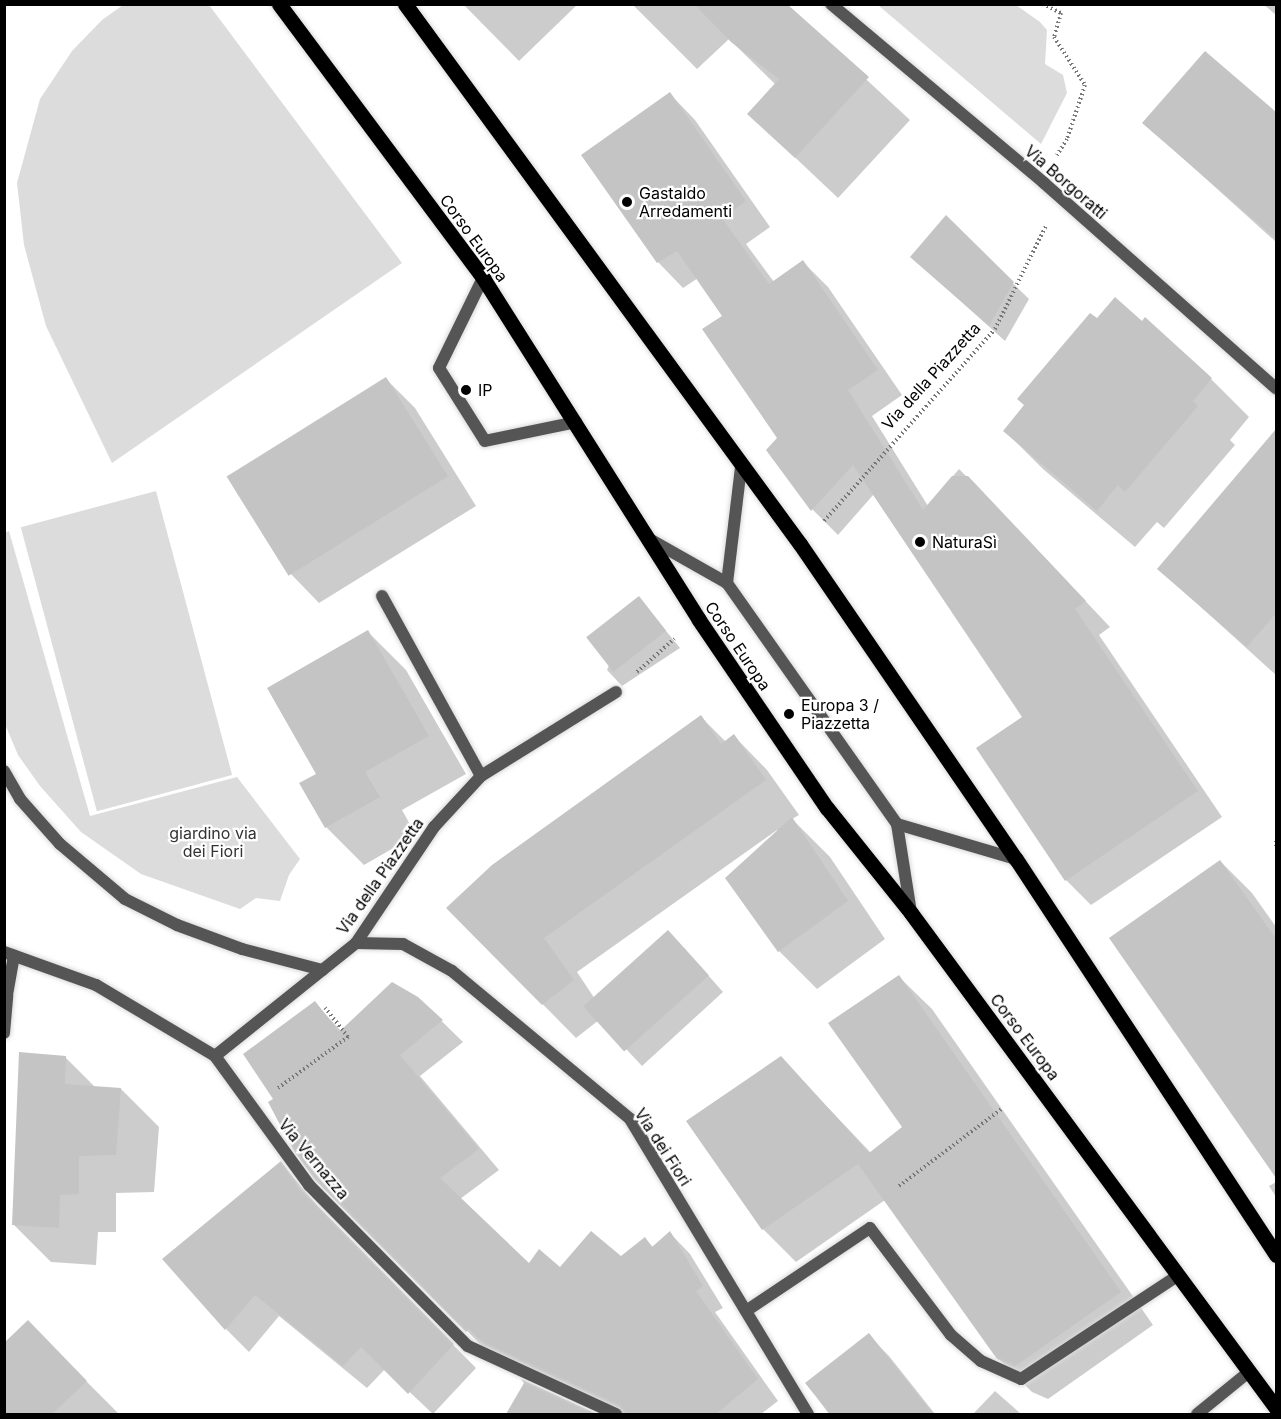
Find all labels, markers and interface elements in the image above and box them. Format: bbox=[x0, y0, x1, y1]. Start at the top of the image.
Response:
street label: Via Borgoratti bbox=[1021, 141, 1111, 223]
place label: Gastaldo Arredamenti bbox=[639, 183, 732, 221]
street label: Corso Europa bbox=[436, 191, 512, 285]
marker: Gastaldo Arredamenti bbox=[620, 195, 634, 209]
street label: Via della Piazzetta bbox=[878, 318, 984, 434]
place label: IP bbox=[478, 380, 493, 400]
marker: IP bbox=[459, 383, 473, 397]
place label: NaturaSì bbox=[932, 532, 997, 552]
marker: NaturaSì bbox=[913, 535, 927, 549]
street label: Corso Europa bbox=[701, 598, 775, 694]
place label: Europa 3 / Piazzetta bbox=[801, 695, 879, 733]
marker: Europa 3 / Piazzetta bbox=[782, 707, 796, 721]
street label: Via della Piazzetta bbox=[333, 814, 427, 938]
park label: giardino via dei Fiori bbox=[169, 823, 257, 861]
street label: Corso Europa bbox=[986, 990, 1064, 1084]
street label: Via dei Fiori bbox=[631, 1104, 695, 1190]
street label: Via Vernazza bbox=[275, 1115, 353, 1203]

